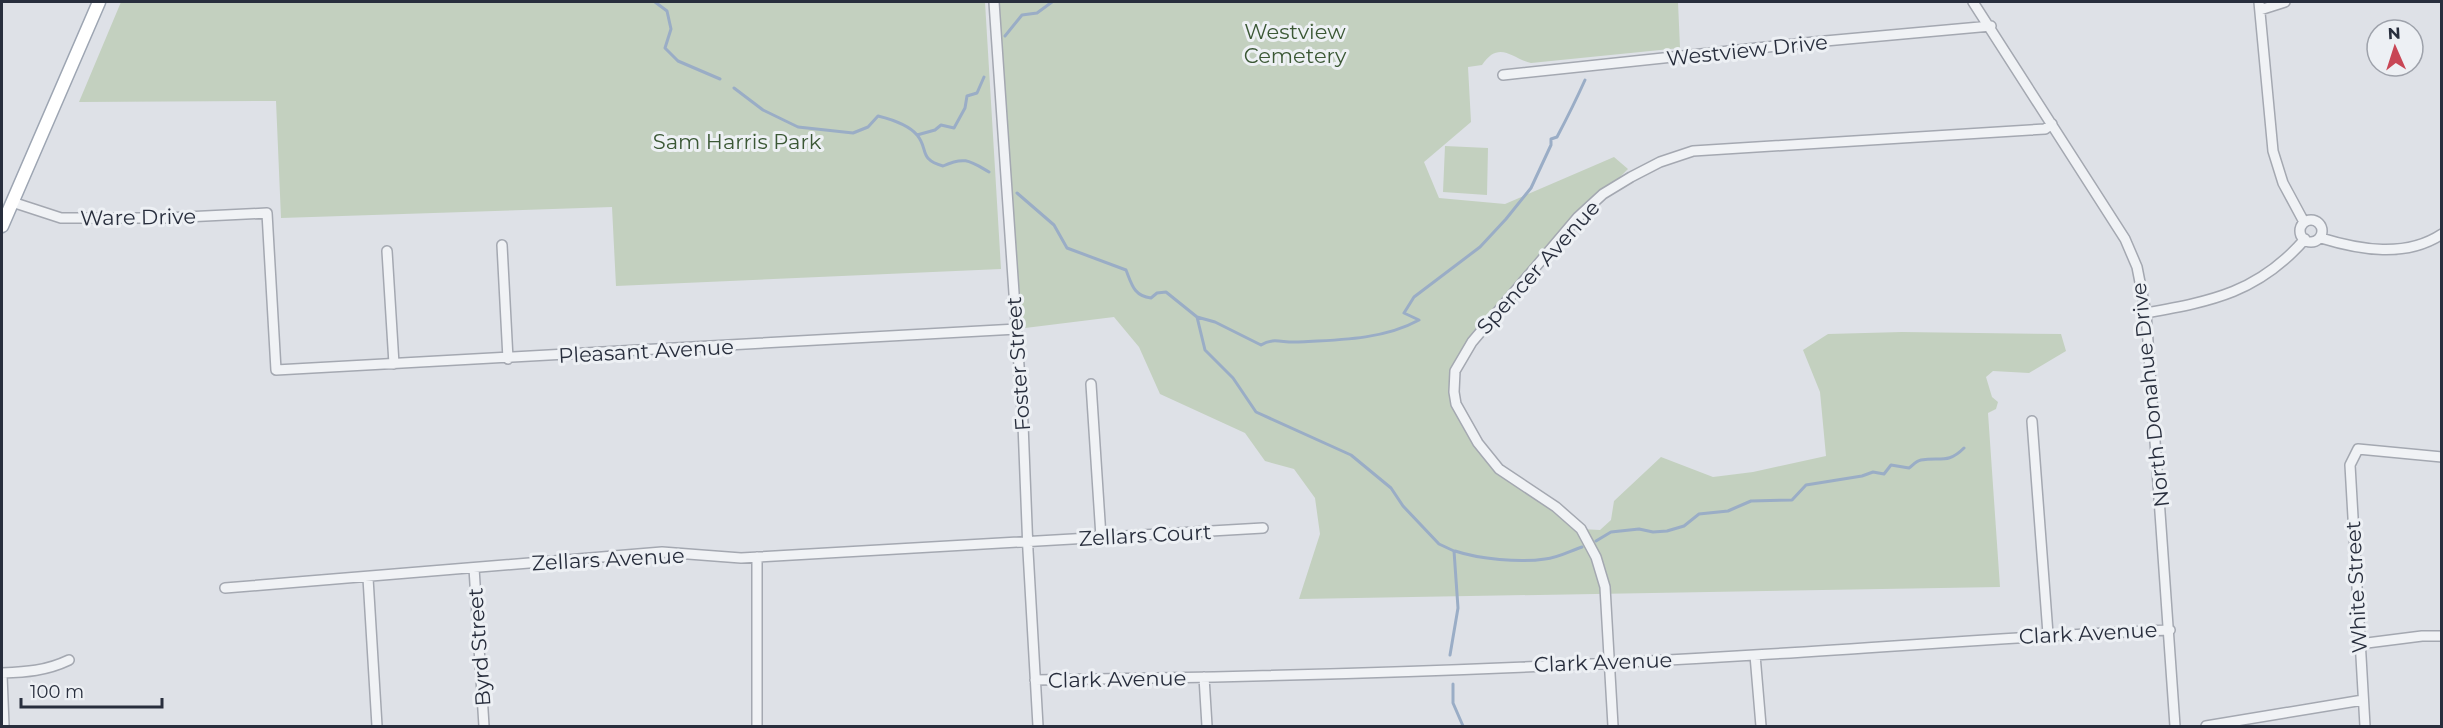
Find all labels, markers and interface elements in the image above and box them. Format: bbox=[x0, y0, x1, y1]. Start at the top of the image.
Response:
north arrow bbox=[2365, 18, 2425, 78]
park label: Westview Cemetery bbox=[1244, 19, 1347, 68]
text: N bbox=[2387, 24, 2401, 43]
street label: Westview Drive bbox=[1665, 29, 1829, 71]
park label: Sam Harris Park bbox=[653, 129, 822, 154]
street label: Spencer Avenue bbox=[1471, 195, 1605, 339]
street label: Ware Drive bbox=[80, 203, 196, 231]
street label: North Donahue Drive bbox=[2126, 281, 2174, 509]
street label: Foster Street bbox=[1001, 296, 1035, 432]
street label: Pleasant Avenue bbox=[558, 334, 734, 368]
street label: Zellars Court bbox=[1078, 519, 1212, 551]
street label: White Street bbox=[2340, 520, 2372, 654]
street label: Zellars Avenue bbox=[531, 543, 685, 575]
street label: Byrd Street bbox=[462, 587, 496, 707]
street label: Clark Avenue bbox=[2018, 617, 2158, 649]
street label: Clark Avenue bbox=[1533, 647, 1673, 677]
street label: Clark Avenue bbox=[1048, 665, 1186, 693]
scale bar bbox=[21, 671, 162, 709]
text: 100 m bbox=[30, 681, 84, 703]

